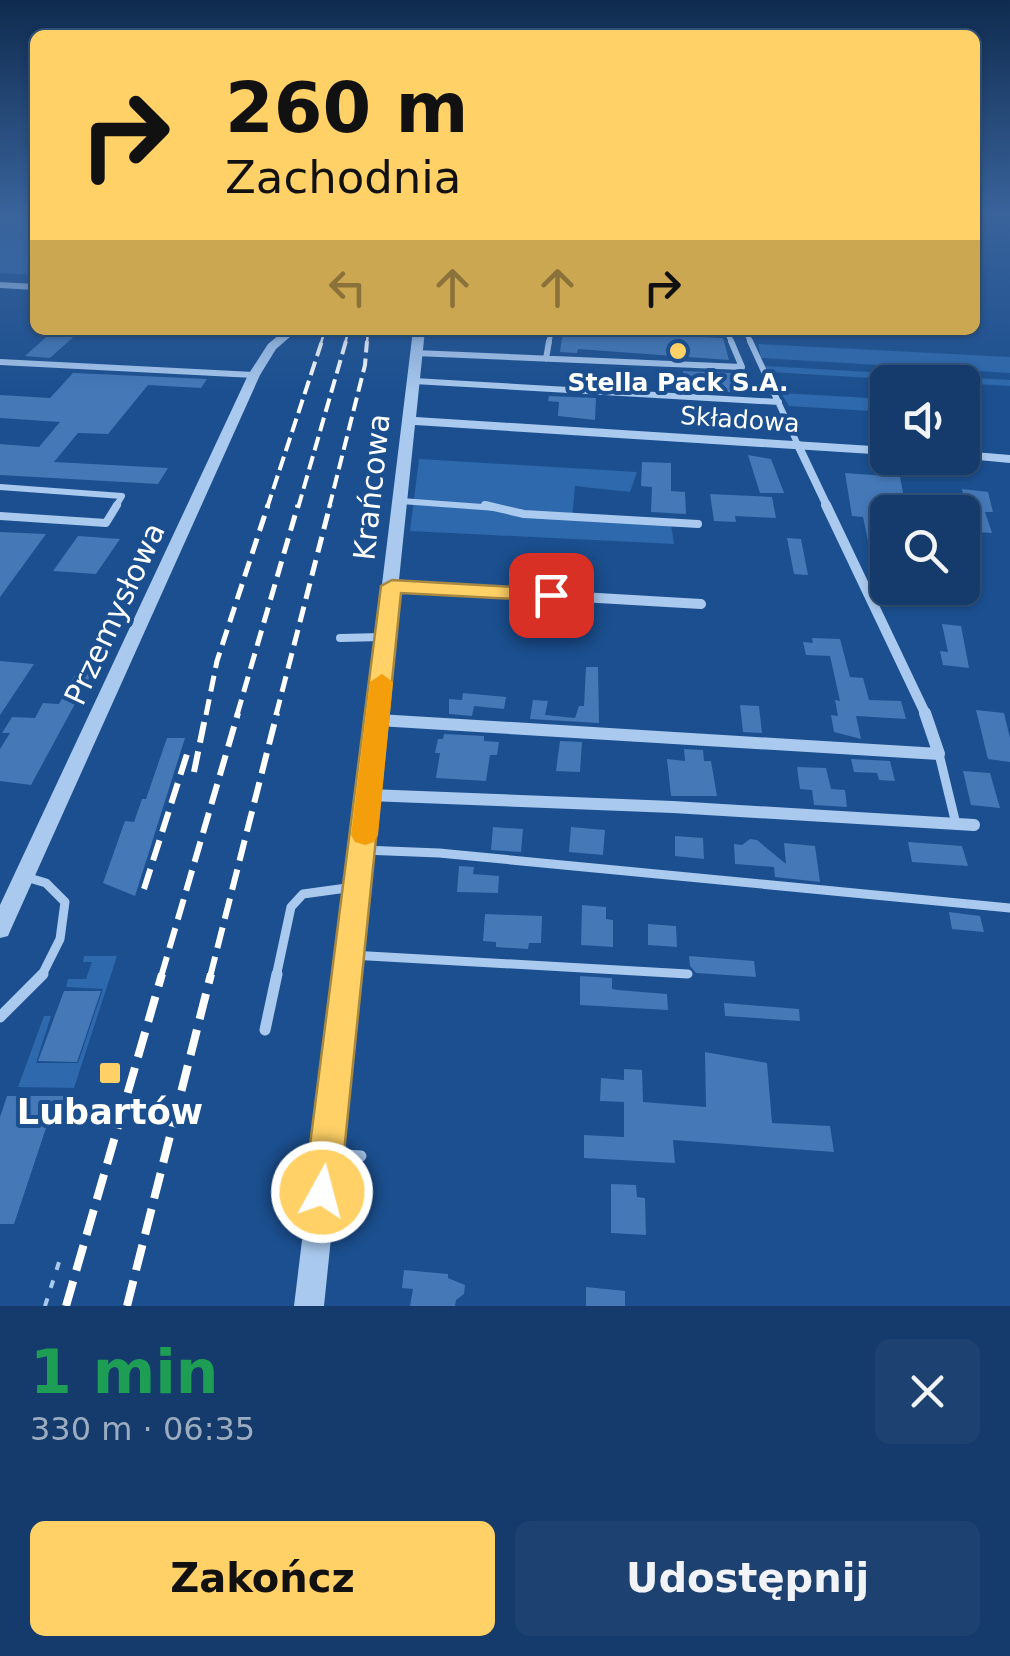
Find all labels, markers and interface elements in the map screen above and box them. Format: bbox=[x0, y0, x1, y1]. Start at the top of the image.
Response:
text: 260 m bbox=[225, 67, 468, 149]
icon: right bbox=[60, 70, 190, 200]
text: Zachodnia bbox=[225, 151, 461, 204]
icon: left bbox=[320, 260, 375, 315]
icon: ahead bbox=[425, 260, 480, 315]
icon: ahead bbox=[530, 260, 585, 315]
icon: right bbox=[635, 260, 690, 315]
marker: Stella Pack S.A. bbox=[667, 340, 689, 362]
map controls bbox=[870, 365, 980, 605]
button: sound bbox=[870, 365, 980, 475]
place label: Stella Pack S.A. bbox=[567, 368, 789, 397]
street label: Składowa bbox=[679, 401, 801, 438]
street label: Krańcowa bbox=[346, 412, 397, 562]
button: search bbox=[870, 495, 980, 605]
street label: Przemysłowa bbox=[57, 517, 172, 710]
pin bbox=[509, 553, 594, 638]
icon: arrive bbox=[524, 568, 579, 623]
marker: Lubartów bbox=[97, 1060, 123, 1086]
place label: Lubartów bbox=[17, 1092, 203, 1132]
position arrow bbox=[270, 1140, 374, 1244]
text: 1 min bbox=[30, 1337, 218, 1407]
button: close bbox=[875, 1339, 980, 1444]
text: 330 m · 06:35 bbox=[30, 1410, 255, 1448]
button: Zakończ bbox=[30, 1521, 495, 1636]
button: Udostępnij bbox=[515, 1521, 980, 1636]

